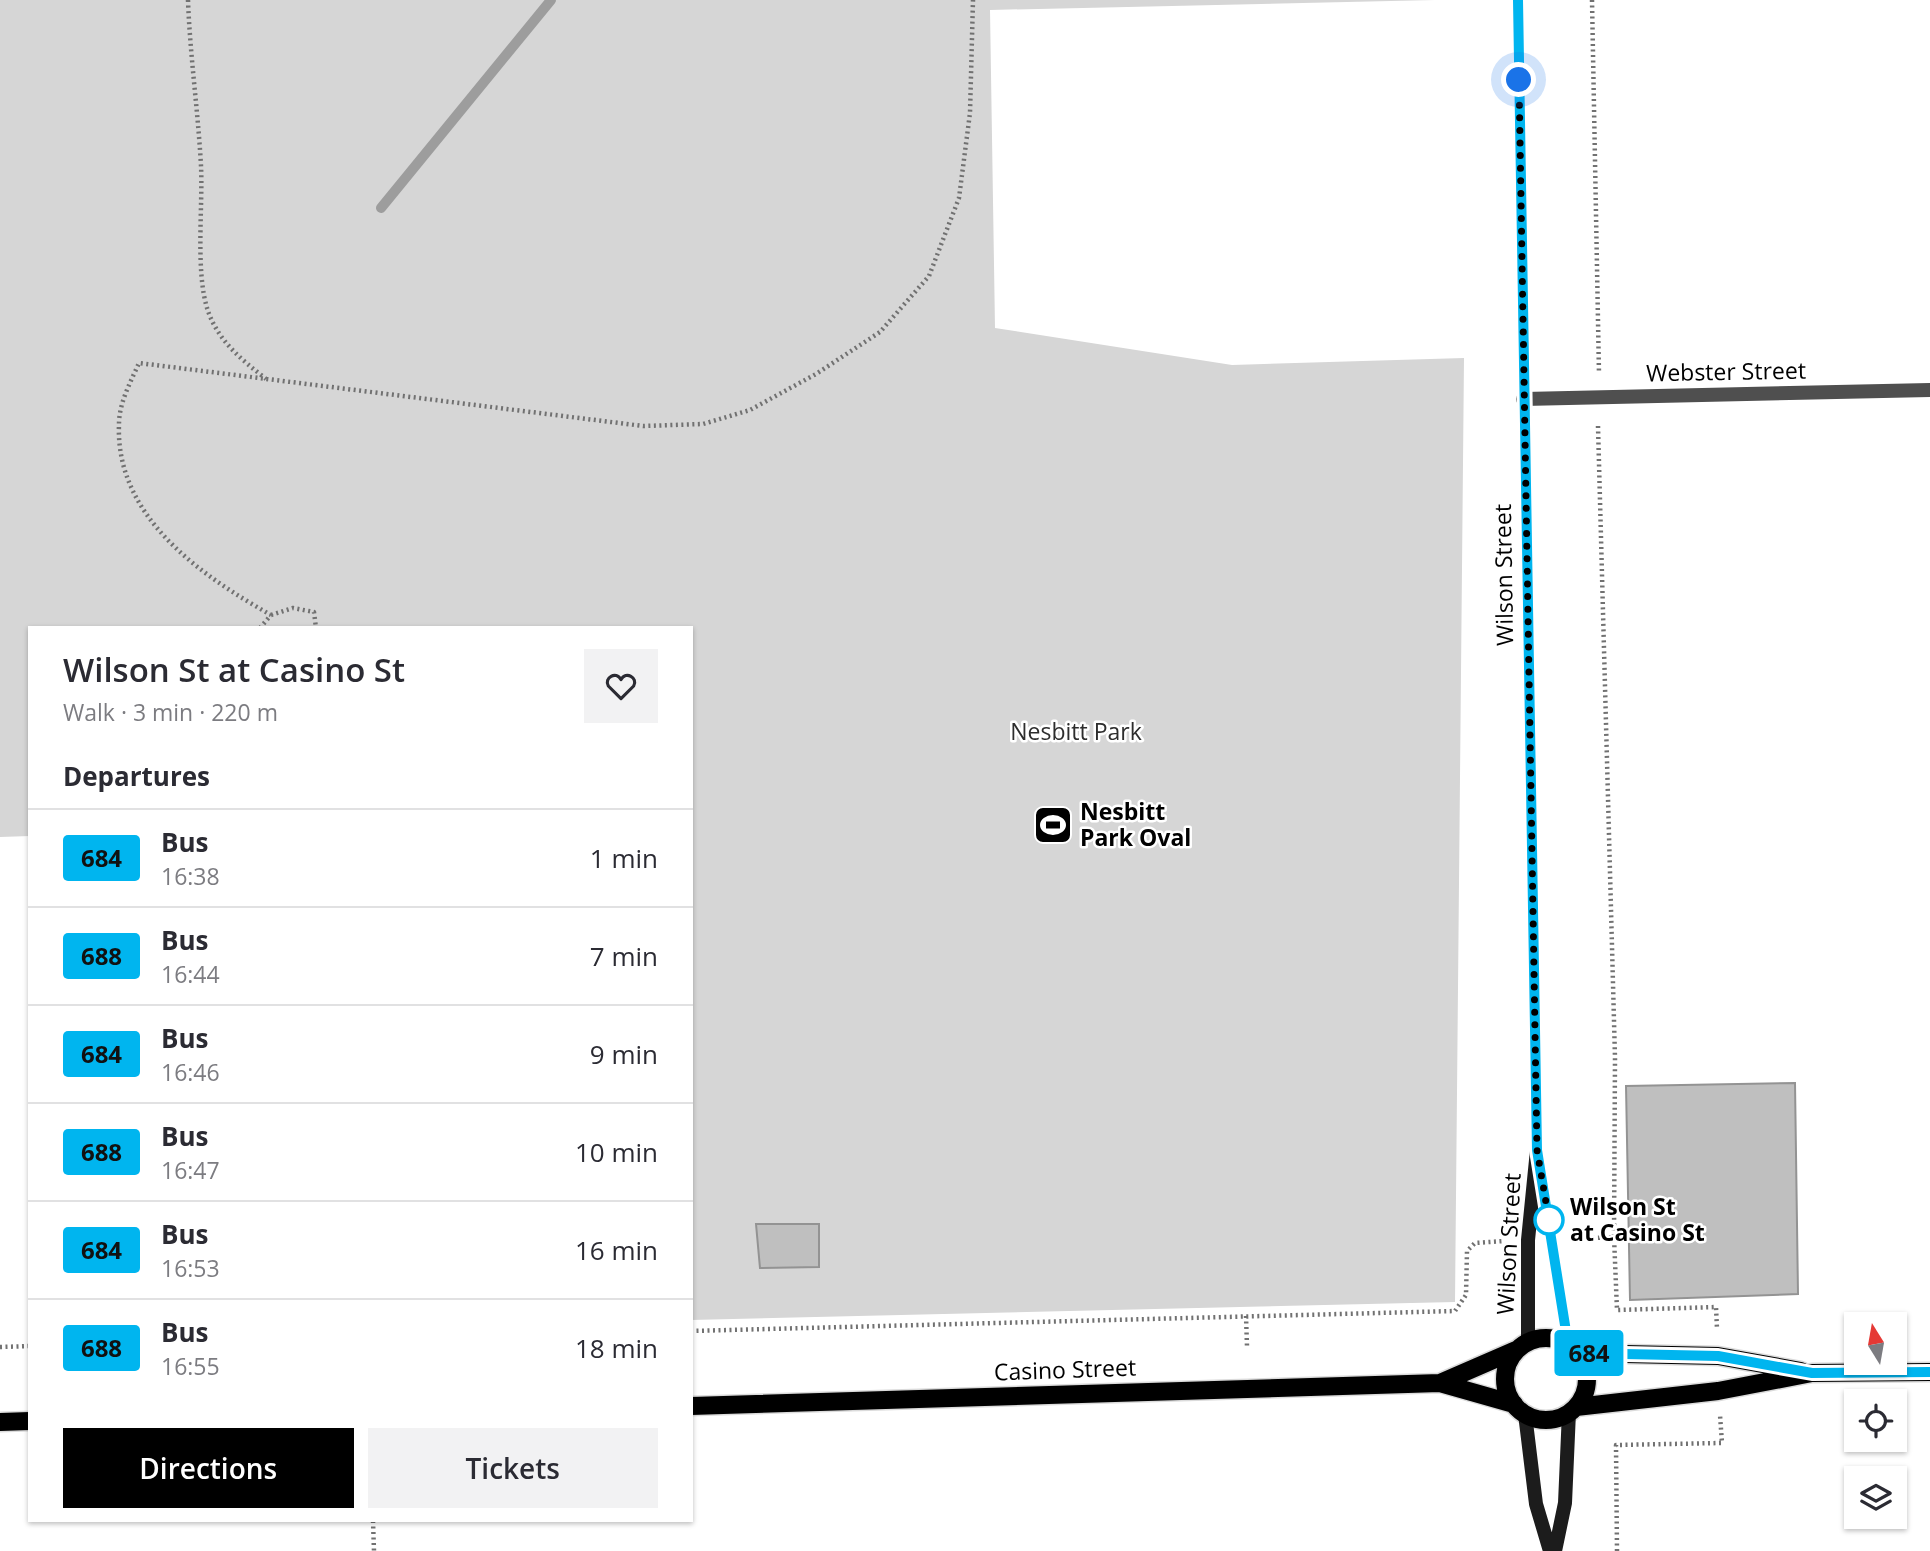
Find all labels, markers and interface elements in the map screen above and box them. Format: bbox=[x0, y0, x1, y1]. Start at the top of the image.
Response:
your location bbox=[1501, 62, 1536, 97]
street label: Webster Street bbox=[1646, 354, 1806, 388]
street label: Wilson Street bbox=[1486, 504, 1520, 646]
text: Wilson St at Casino St bbox=[63, 647, 405, 692]
button: heart bbox=[584, 649, 658, 723]
text: Walk · 3 min · 220 m bbox=[63, 696, 278, 728]
park label: Nesbitt Park bbox=[1010, 715, 1142, 747]
text: Departures bbox=[63, 758, 210, 794]
place label: Nesbitt Park Oval bbox=[1080, 795, 1191, 853]
sports icon: Nesbitt Park Oval bbox=[1032, 804, 1074, 846]
text: Bus bbox=[161, 824, 208, 860]
text: 1 min bbox=[590, 840, 658, 876]
text: 684 bbox=[81, 841, 122, 874]
text: 16:38 bbox=[161, 860, 220, 892]
text: Bus bbox=[161, 922, 208, 958]
text: 7 min bbox=[590, 938, 658, 974]
text: 688 bbox=[81, 939, 122, 972]
text: 16:44 bbox=[161, 958, 220, 990]
text: Bus bbox=[161, 1020, 208, 1056]
text: 9 min bbox=[590, 1036, 658, 1072]
text: 684 bbox=[81, 1037, 122, 1070]
text: 16:46 bbox=[161, 1056, 220, 1088]
text: Bus bbox=[161, 1118, 208, 1154]
text: 10 min bbox=[575, 1134, 658, 1170]
text: 688 bbox=[81, 1135, 122, 1168]
text: 16:47 bbox=[161, 1154, 220, 1186]
street label: Wilson Street bbox=[1488, 1172, 1528, 1316]
place label: Wilson St at Casino St bbox=[1570, 1190, 1705, 1248]
marker: Wilson St at Casino St bbox=[1534, 1205, 1564, 1235]
text: Bus bbox=[161, 1216, 208, 1252]
text: 16 min bbox=[575, 1232, 658, 1268]
text: 684 bbox=[81, 1233, 122, 1266]
text: 16:53 bbox=[161, 1252, 220, 1284]
north arrow bbox=[1844, 1312, 1908, 1376]
map controls bbox=[1844, 1312, 1907, 1529]
text: Bus bbox=[161, 1314, 208, 1350]
text: 18 min bbox=[575, 1330, 658, 1366]
line badge: 684 bbox=[1549, 1330, 1629, 1376]
text: 688 bbox=[81, 1331, 122, 1364]
text: 684 bbox=[1568, 1336, 1610, 1369]
text: 16:55 bbox=[161, 1350, 220, 1382]
street label: Casino Street bbox=[993, 1351, 1137, 1387]
button: locate bbox=[1844, 1389, 1907, 1452]
button: Directions bbox=[63, 1428, 354, 1508]
button: Tickets bbox=[368, 1428, 658, 1508]
button: layers bbox=[1844, 1466, 1907, 1529]

